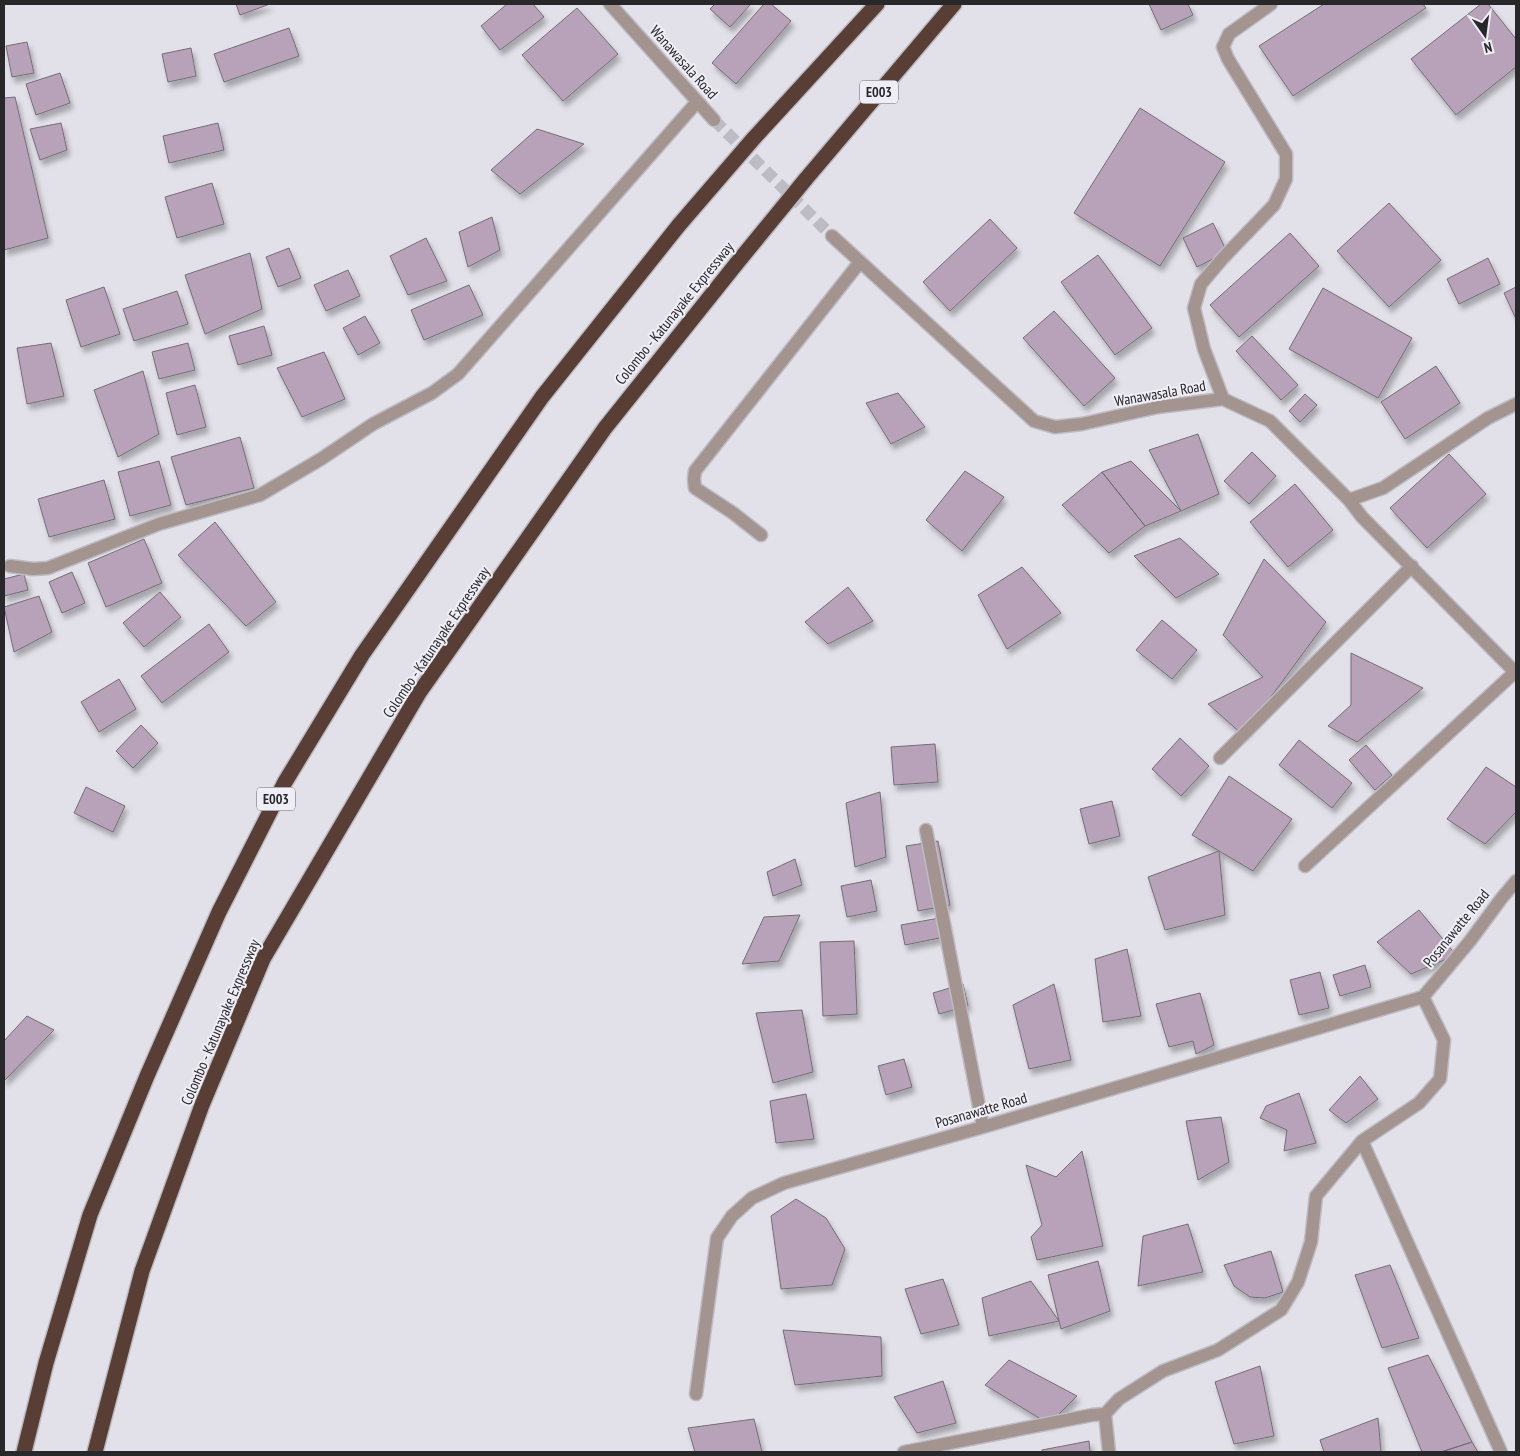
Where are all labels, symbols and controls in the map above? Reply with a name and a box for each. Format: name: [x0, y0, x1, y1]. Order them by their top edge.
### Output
north arrow: [1460, 10, 1510, 60]
street label: Wanawasala Road: [646, 21, 722, 103]
text: N: [1482, 38, 1494, 57]
road number: E003: [860, 80, 898, 104]
street label: Colombo - Katunayake Expressway: [611, 237, 738, 388]
street label: Wanawasala Road: [1113, 376, 1207, 410]
street label: Colombo - Katunayake Expressway: [378, 562, 494, 721]
road number: E003: [257, 788, 295, 811]
street label: Posanawatte Road: [1419, 885, 1493, 971]
street label: Colombo - Katunayake Expressway: [176, 936, 264, 1108]
street label: Posanawatte Road: [933, 1088, 1029, 1132]

